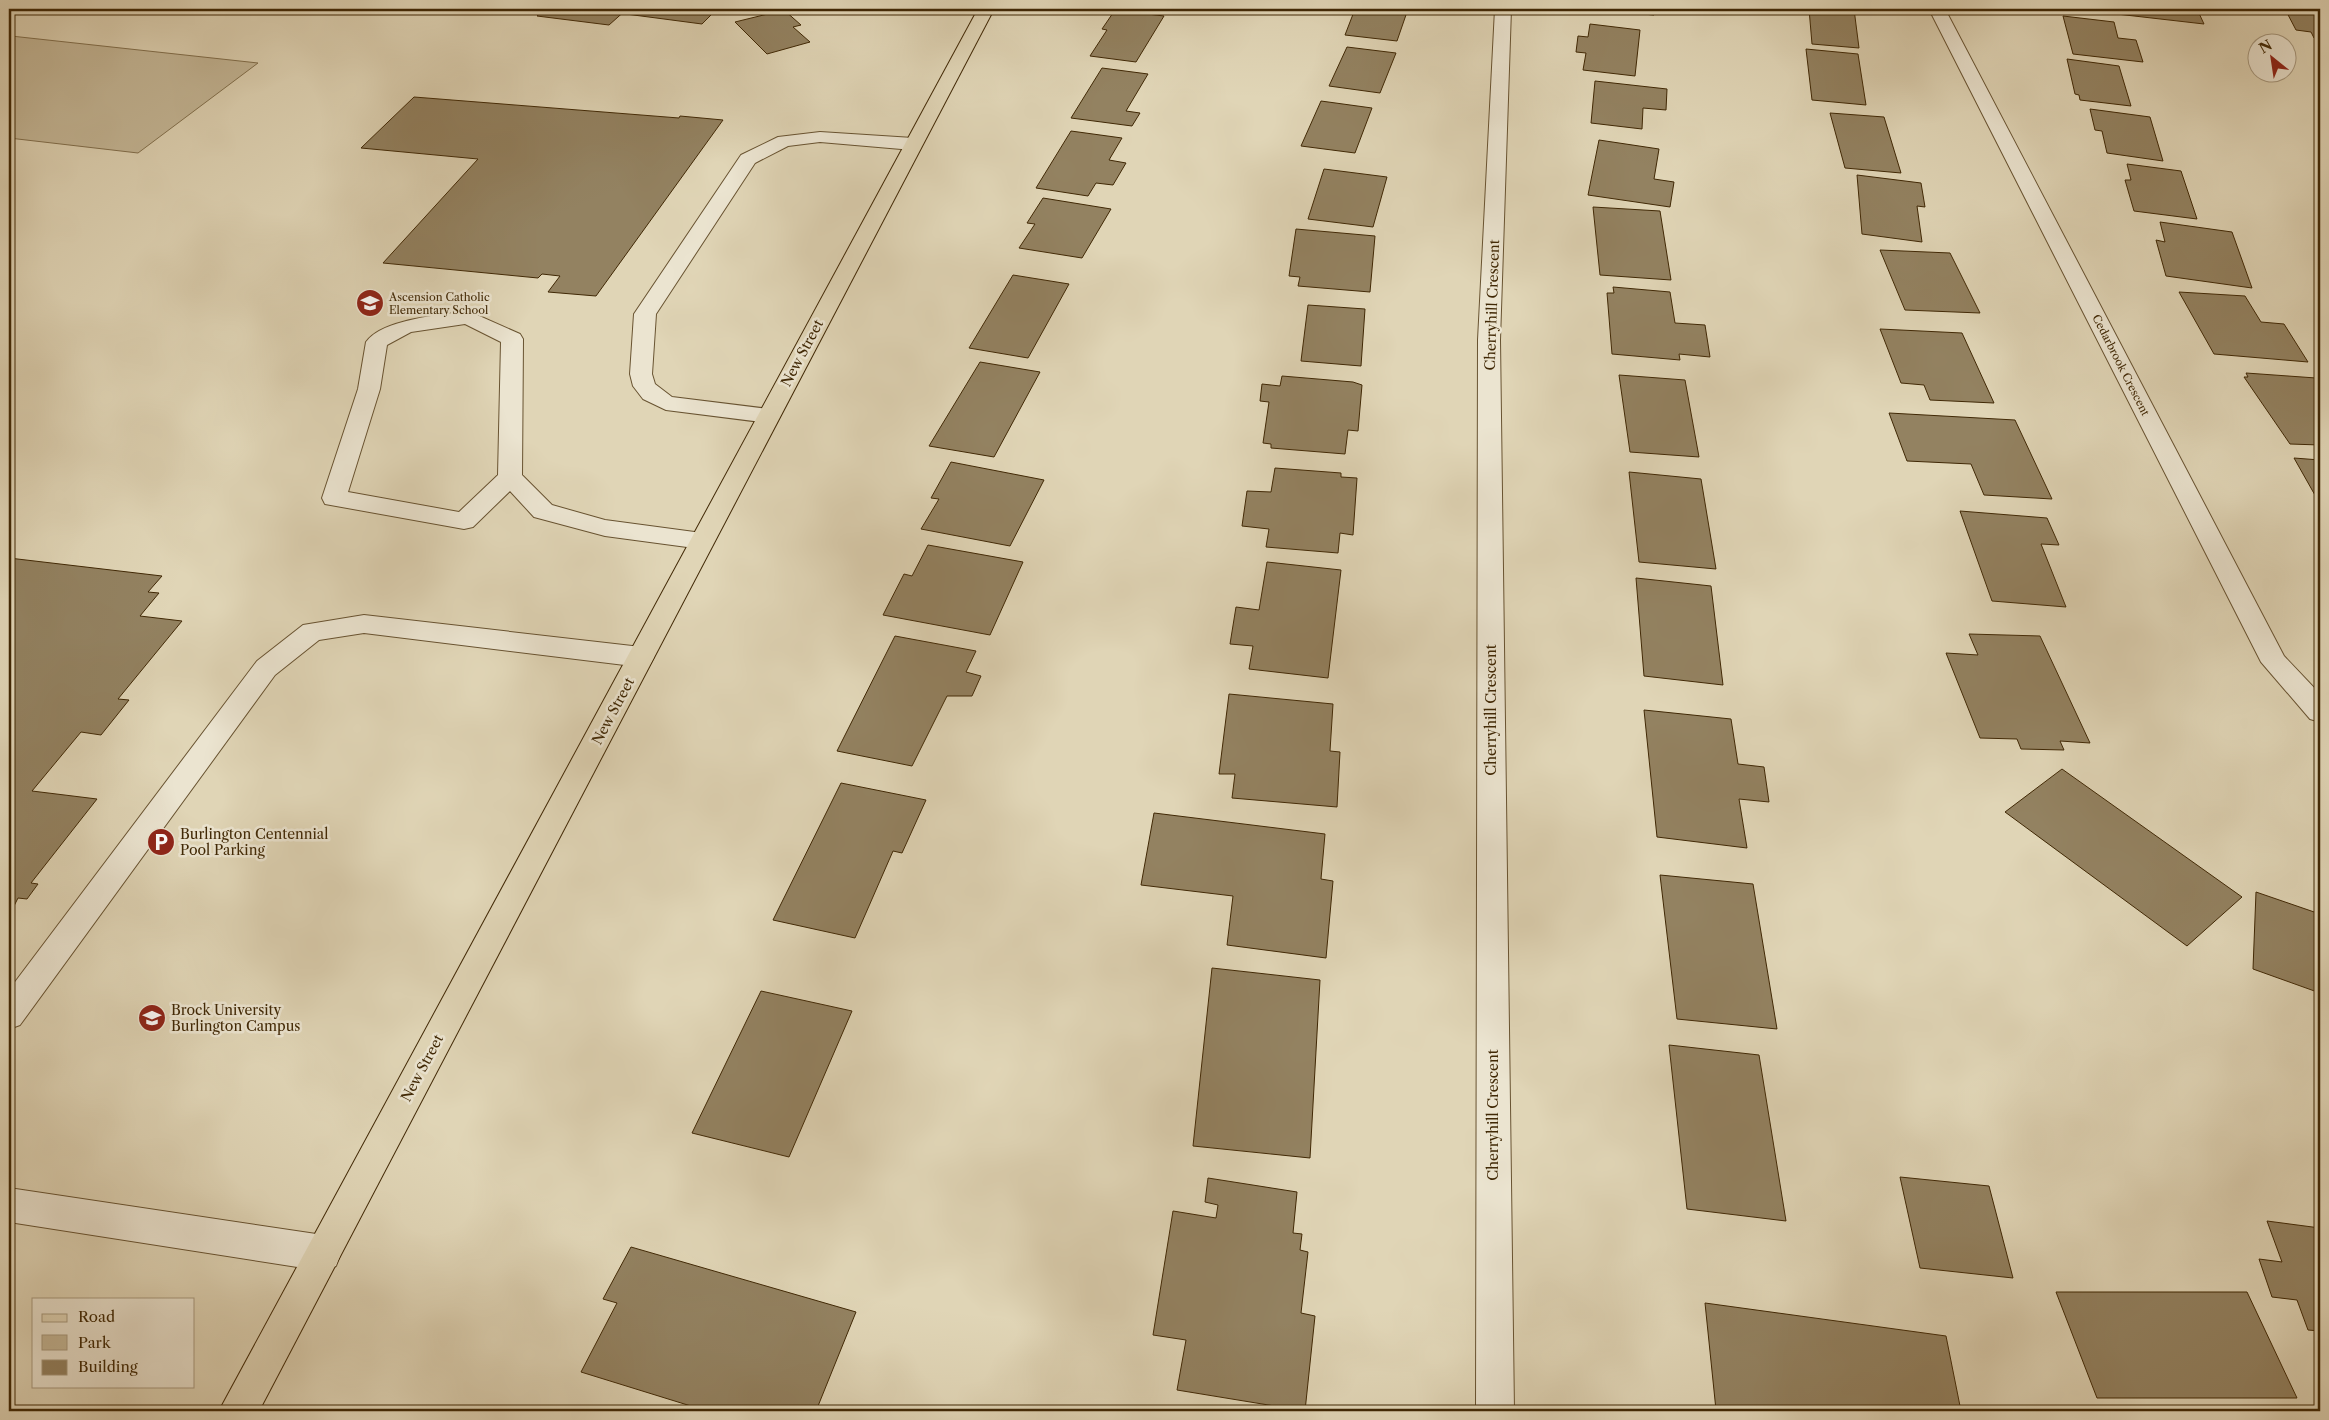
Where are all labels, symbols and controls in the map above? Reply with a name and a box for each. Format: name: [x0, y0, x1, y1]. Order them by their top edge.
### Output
north arrow: [2246, 32, 2296, 82]
text: N: [2256, 36, 2275, 58]
street label: Cherryhill Crescent: [1481, 239, 1503, 371]
school or university icon: Ascension Catholic Elementary School: [355, 288, 385, 318]
place label: Ascension Catholic Elementary School: [388, 290, 490, 317]
street label: Cedarbrook Crescent: [2089, 312, 2153, 418]
street label: New Street: [777, 316, 827, 390]
street label: Cherryhill Crescent: [1482, 644, 1500, 776]
street label: New Street: [588, 674, 638, 748]
place label: Burlington Centennial Pool Parking: [180, 825, 328, 859]
parking icon: Burlington Centennial Pool Parking: [146, 827, 176, 857]
place label: Brock University Burlington Campus: [171, 1001, 300, 1035]
school or university icon: Brock University Burlington Campus: [137, 1003, 167, 1033]
street label: New Street: [397, 1031, 447, 1105]
street label: Cherryhill Crescent: [1484, 1049, 1502, 1181]
legend: [32, 1298, 195, 1388]
text: Road: [78, 1307, 115, 1326]
text: Park: [78, 1333, 112, 1352]
text: Building: [78, 1357, 138, 1376]

